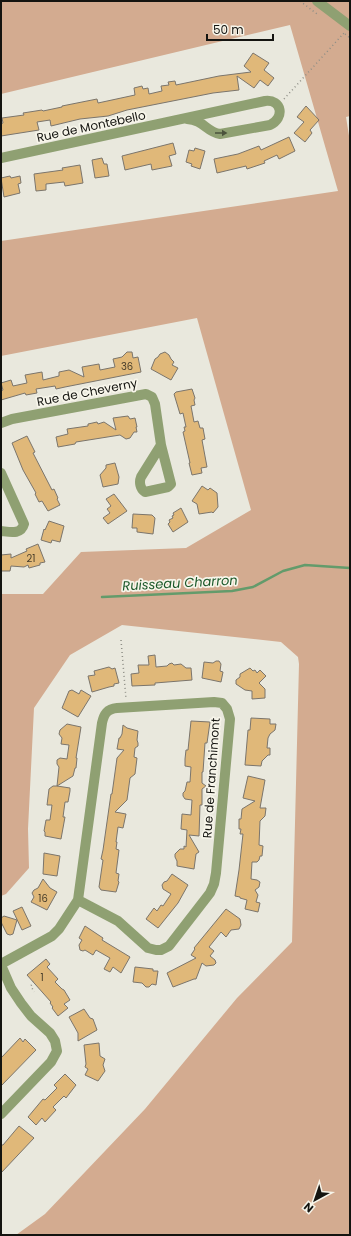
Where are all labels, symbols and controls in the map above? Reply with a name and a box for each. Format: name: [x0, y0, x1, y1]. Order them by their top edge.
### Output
scale bar: [207, 16, 273, 42]
text: 50 m: [213, 21, 244, 38]
street label: Rue de Montebello: [35, 106, 147, 146]
one-way arrow: [215, 130, 228, 136]
house number: 36: [121, 359, 133, 374]
street label: Rue de Cheverny: [35, 374, 139, 410]
house number: 21: [27, 551, 35, 566]
water label: Ruisseau Charron: [122, 570, 238, 596]
street label: Rue de Franchimont: [198, 717, 224, 839]
house number: 16: [38, 891, 48, 906]
house number: 1: [40, 970, 44, 985]
north arrow: [295, 1180, 335, 1220]
text: N: [300, 1199, 317, 1216]

